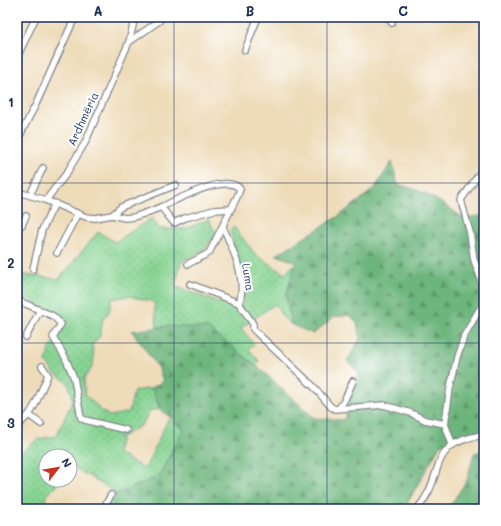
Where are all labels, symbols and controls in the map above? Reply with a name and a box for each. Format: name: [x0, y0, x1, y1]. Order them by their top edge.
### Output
text: A: [93, 2, 103, 19]
text: B: [246, 2, 255, 19]
text: C: [398, 2, 408, 19]
street label: Ardhmëria: [64, 89, 102, 148]
text: 1: [8, 93, 14, 110]
text: 2: [7, 254, 15, 271]
street label: Luma: [239, 262, 258, 292]
text: 3: [7, 414, 15, 431]
north arrow: [38, 448, 78, 488]
text: N: [58, 455, 76, 470]

